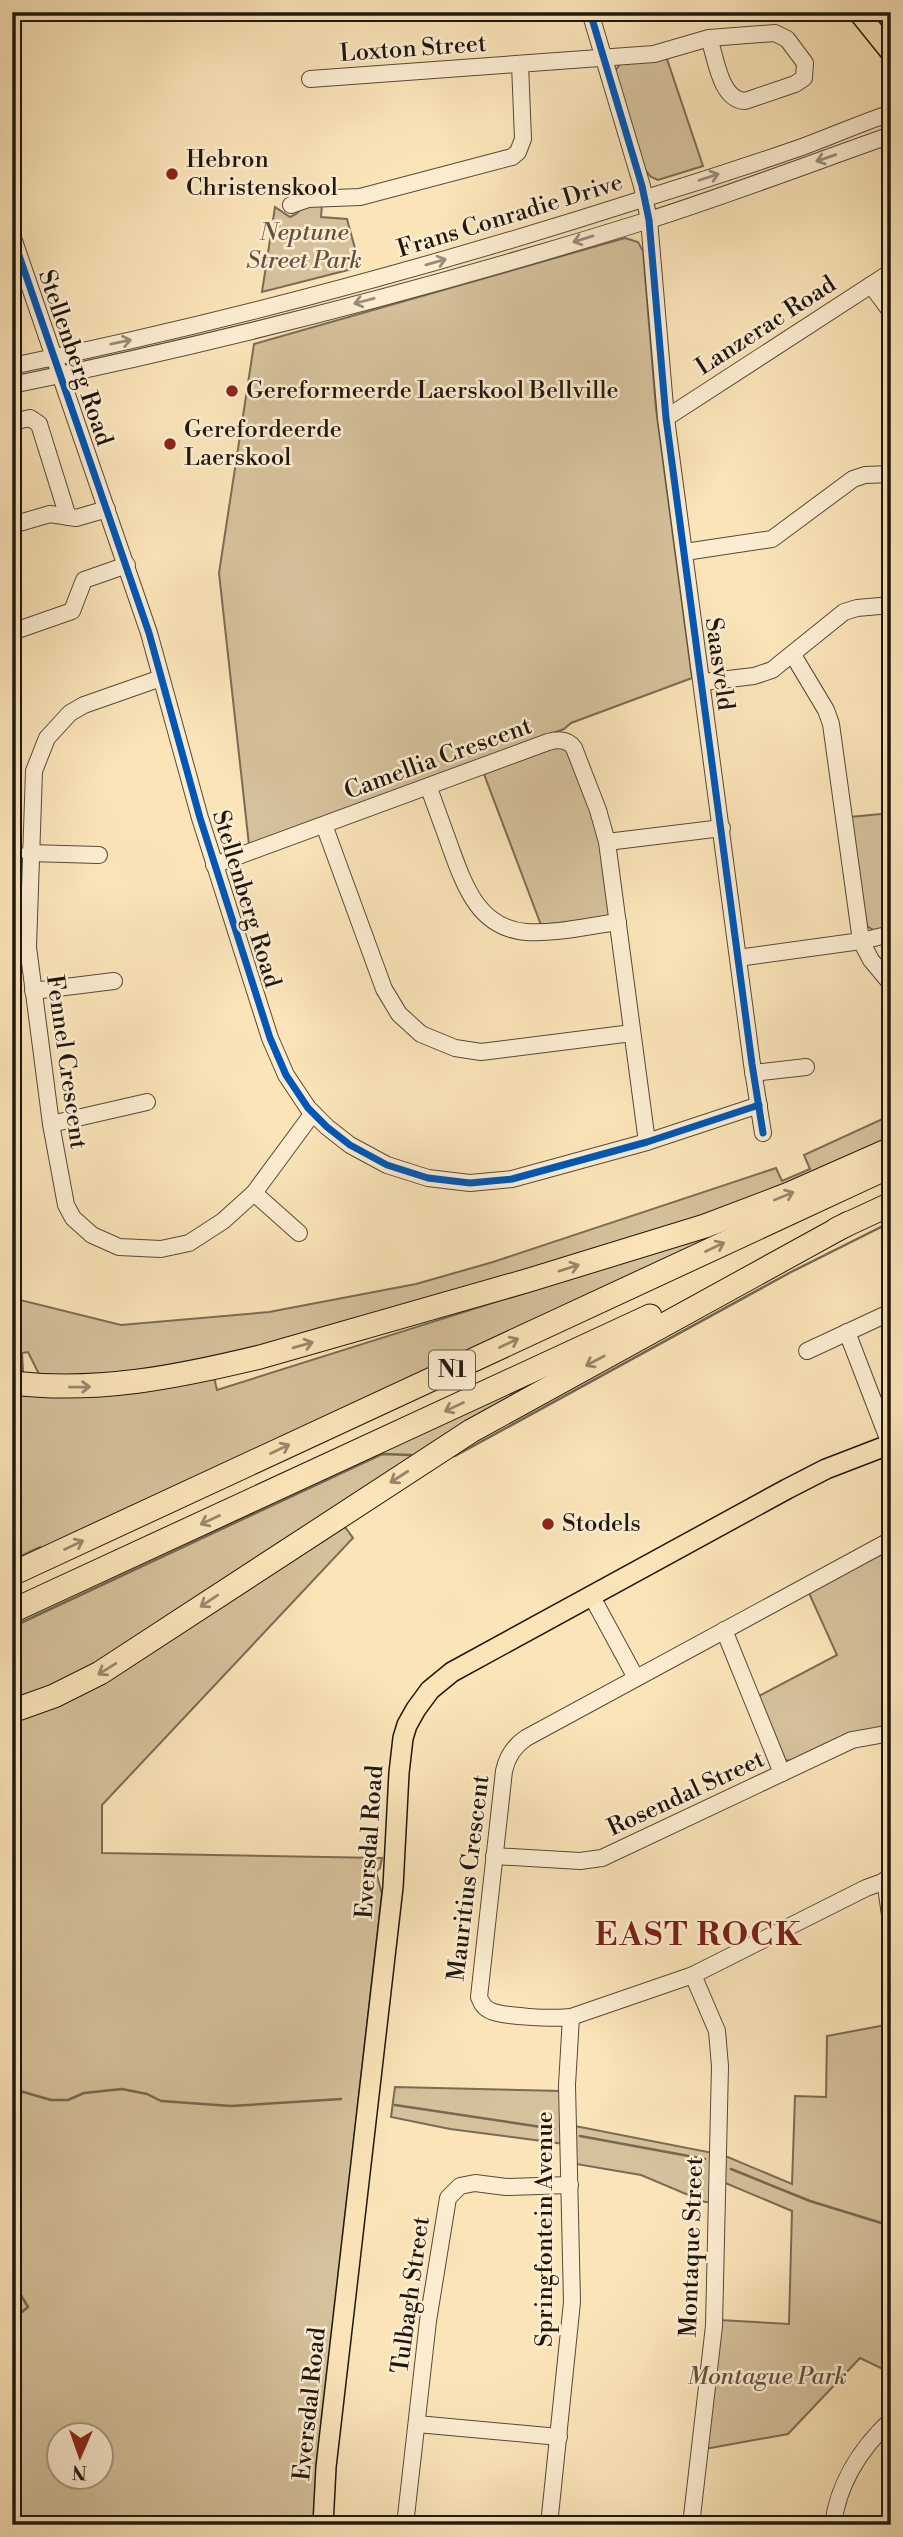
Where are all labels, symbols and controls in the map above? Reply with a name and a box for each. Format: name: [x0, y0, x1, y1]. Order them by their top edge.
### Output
street label: Loxton Street: [339, 29, 488, 69]
place label: Hebron Christenskool: [186, 145, 338, 203]
one-way arrow: [816, 153, 838, 165]
marker: Hebron Christenskool: [164, 166, 180, 182]
street label: Frans Conradie Drive: [394, 167, 626, 265]
one-way arrow: [698, 170, 720, 183]
park label: Neptune Street Park: [246, 218, 362, 276]
one-way arrow: [573, 234, 595, 247]
one-way arrow: [425, 255, 447, 268]
street label: Stellenberg Road: [31, 266, 119, 450]
street label: Lanzerac Road: [690, 269, 842, 382]
one-way arrow: [353, 295, 376, 308]
one-way arrow: [109, 335, 132, 348]
place label: Gereformeerde Laerskool Bellville: [246, 376, 619, 406]
marker: Gereformeerde Laerskool Bellville: [224, 383, 240, 399]
place label: Gerefordeerde Laerskool: [184, 415, 342, 473]
marker: Gerefordeerde Laerskool: [162, 436, 178, 452]
street label: Saasveld: [698, 616, 740, 713]
street label: Camellia Crescent: [340, 711, 536, 807]
street label: Stellenberg Road: [205, 807, 287, 992]
street label: Fennel Crescent: [39, 973, 93, 1151]
one-way arrow: [773, 1189, 795, 1202]
one-way arrow: [705, 1240, 726, 1253]
one-way arrow: [557, 1260, 579, 1273]
one-way arrow: [498, 1336, 519, 1349]
one-way arrow: [292, 1338, 314, 1351]
road number: N1: [429, 1350, 475, 1390]
one-way arrow: [586, 1355, 606, 1369]
one-way arrow: [68, 1380, 91, 1394]
one-way arrow: [444, 1401, 465, 1414]
one-way arrow: [270, 1442, 291, 1455]
one-way arrow: [390, 1470, 410, 1484]
place label: Stodels: [562, 1509, 641, 1539]
one-way arrow: [200, 1514, 221, 1527]
marker: Stodels: [540, 1516, 556, 1532]
one-way arrow: [63, 1538, 84, 1551]
one-way arrow: [200, 1594, 219, 1608]
one-way arrow: [97, 1662, 117, 1676]
street label: Rosendal Street: [603, 1744, 770, 1843]
street label: Eversdal Road: [350, 1764, 390, 1920]
street label: Mauritius Crescent: [441, 1773, 497, 1983]
district label: EAST ROCK: [595, 1915, 803, 1955]
street label: Springfontein Avenue: [530, 2111, 560, 2347]
street label: Montaque Street: [674, 2156, 710, 2338]
street label: Tulbagh Street: [385, 2214, 437, 2376]
street label: Eversdal Road: [287, 2326, 333, 2482]
park label: Montague Park: [687, 2362, 847, 2392]
north arrow: [46, 2422, 116, 2492]
text: N: [72, 2460, 87, 2484]

